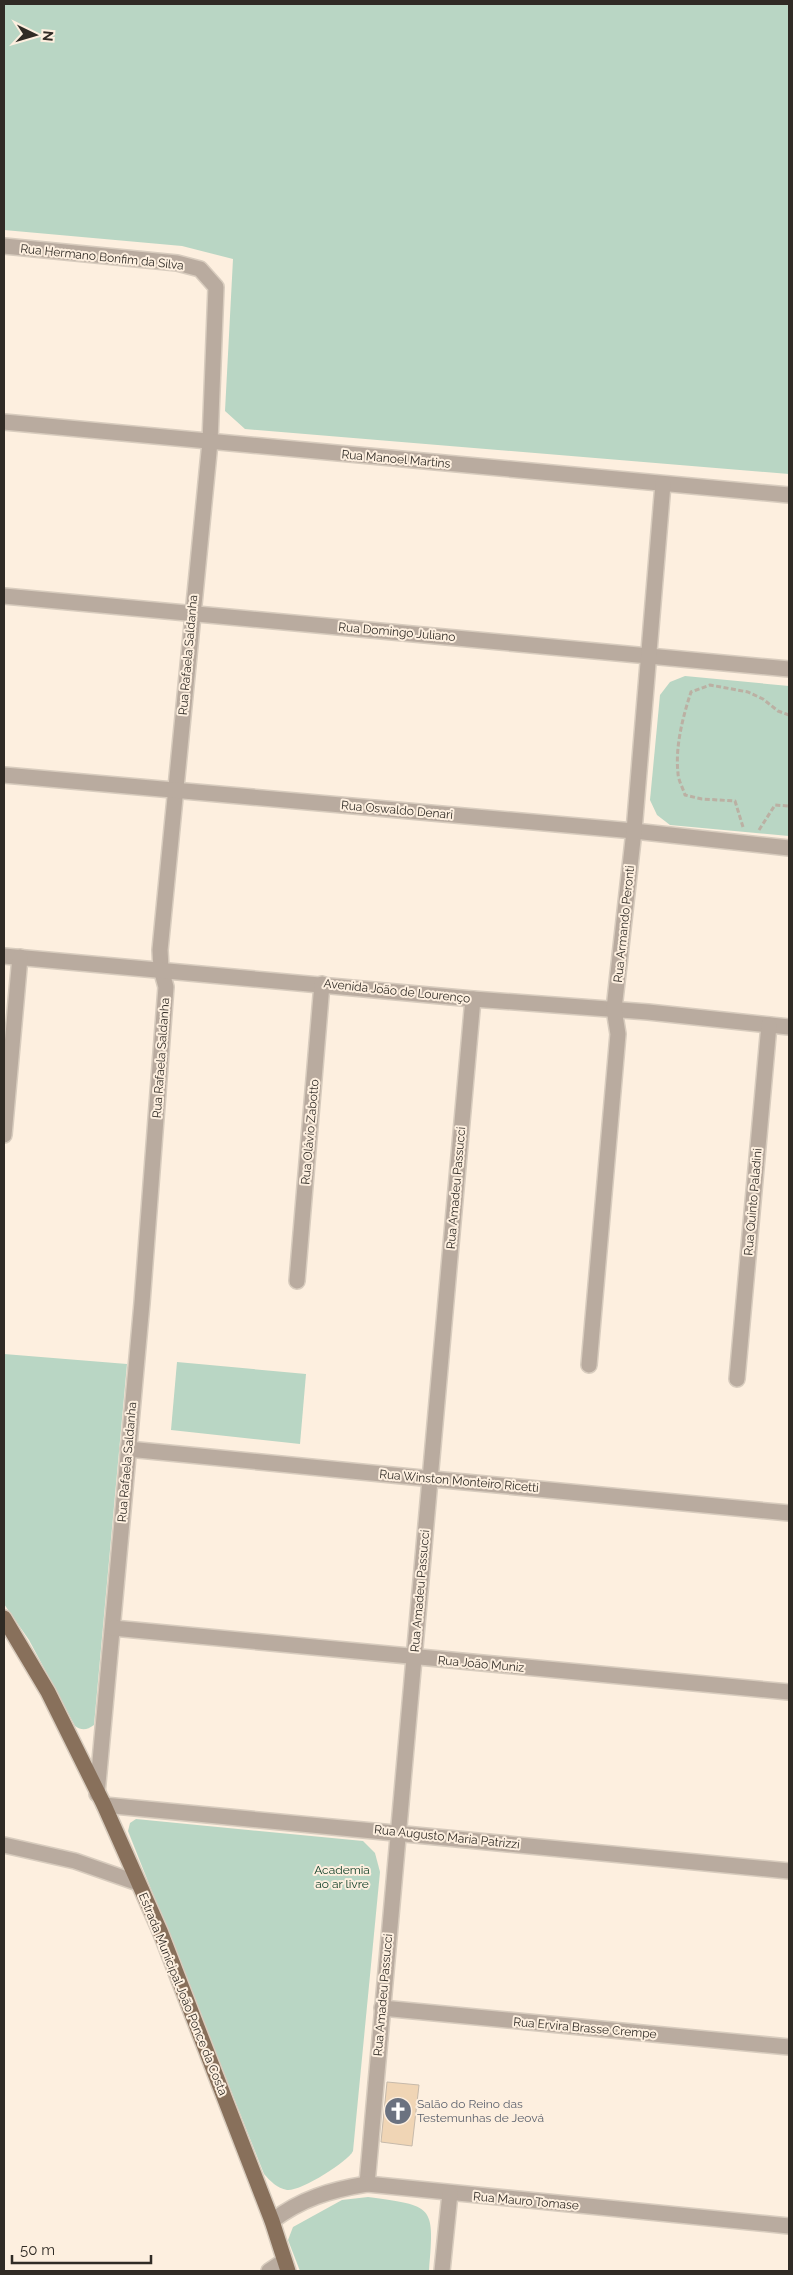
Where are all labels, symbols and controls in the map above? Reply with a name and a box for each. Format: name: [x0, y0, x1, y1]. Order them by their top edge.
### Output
north arrow: [10, 10, 60, 60]
text: N: [40, 30, 56, 42]
street label: Rua Hermano Bonfim da Silva: [20, 241, 184, 273]
street label: Rua Manoel Martins: [341, 447, 451, 471]
street label: Rua Rafaela Saldanha: [176, 594, 200, 716]
street label: Rua Domingo Juliano: [338, 620, 456, 644]
street label: Rua Oswaldo Denari: [340, 798, 454, 822]
street label: Rua Armando Peronti: [611, 865, 637, 983]
street label: Avenida João de Lourenço: [323, 976, 471, 1006]
street label: Rua Rafaela Saldanha: [150, 997, 172, 1119]
street label: Rua Olávio Zabotto: [298, 1079, 322, 1185]
street label: Rua Amadeu Passucci: [444, 1126, 468, 1250]
street label: Rua Quinto Paladini: [741, 1148, 765, 1256]
street label: Rua Rafaela Saldanha: [115, 1401, 139, 1523]
street label: Rua Winston Monteiro Ricetti: [379, 1467, 539, 1495]
street label: Rua Amadeu Passucci: [408, 1529, 432, 1653]
street label: Rua João Muniz: [437, 1653, 525, 1675]
street label: Rua Augusto Maria Patrizzi: [374, 1822, 520, 1852]
park label: Academia ao ar livre: [314, 1863, 370, 1891]
street label: Estrada Municipal João Ponce da Costa: [136, 1891, 230, 2097]
street label: Rua Amadeu Passucci: [371, 1933, 395, 2057]
street label: Rua Ervira Brasse Crempe: [513, 2015, 657, 2041]
church icon: Salão do Reino das Testemunhas de Jeová: [383, 2096, 413, 2126]
place label: Salão do Reino das Testemunhas de Jeová: [417, 2097, 544, 2125]
street label: Rua Mauro Tomase: [473, 2189, 579, 2213]
scale bar: [12, 2232, 151, 2264]
text: 50 m: [20, 2241, 55, 2259]

